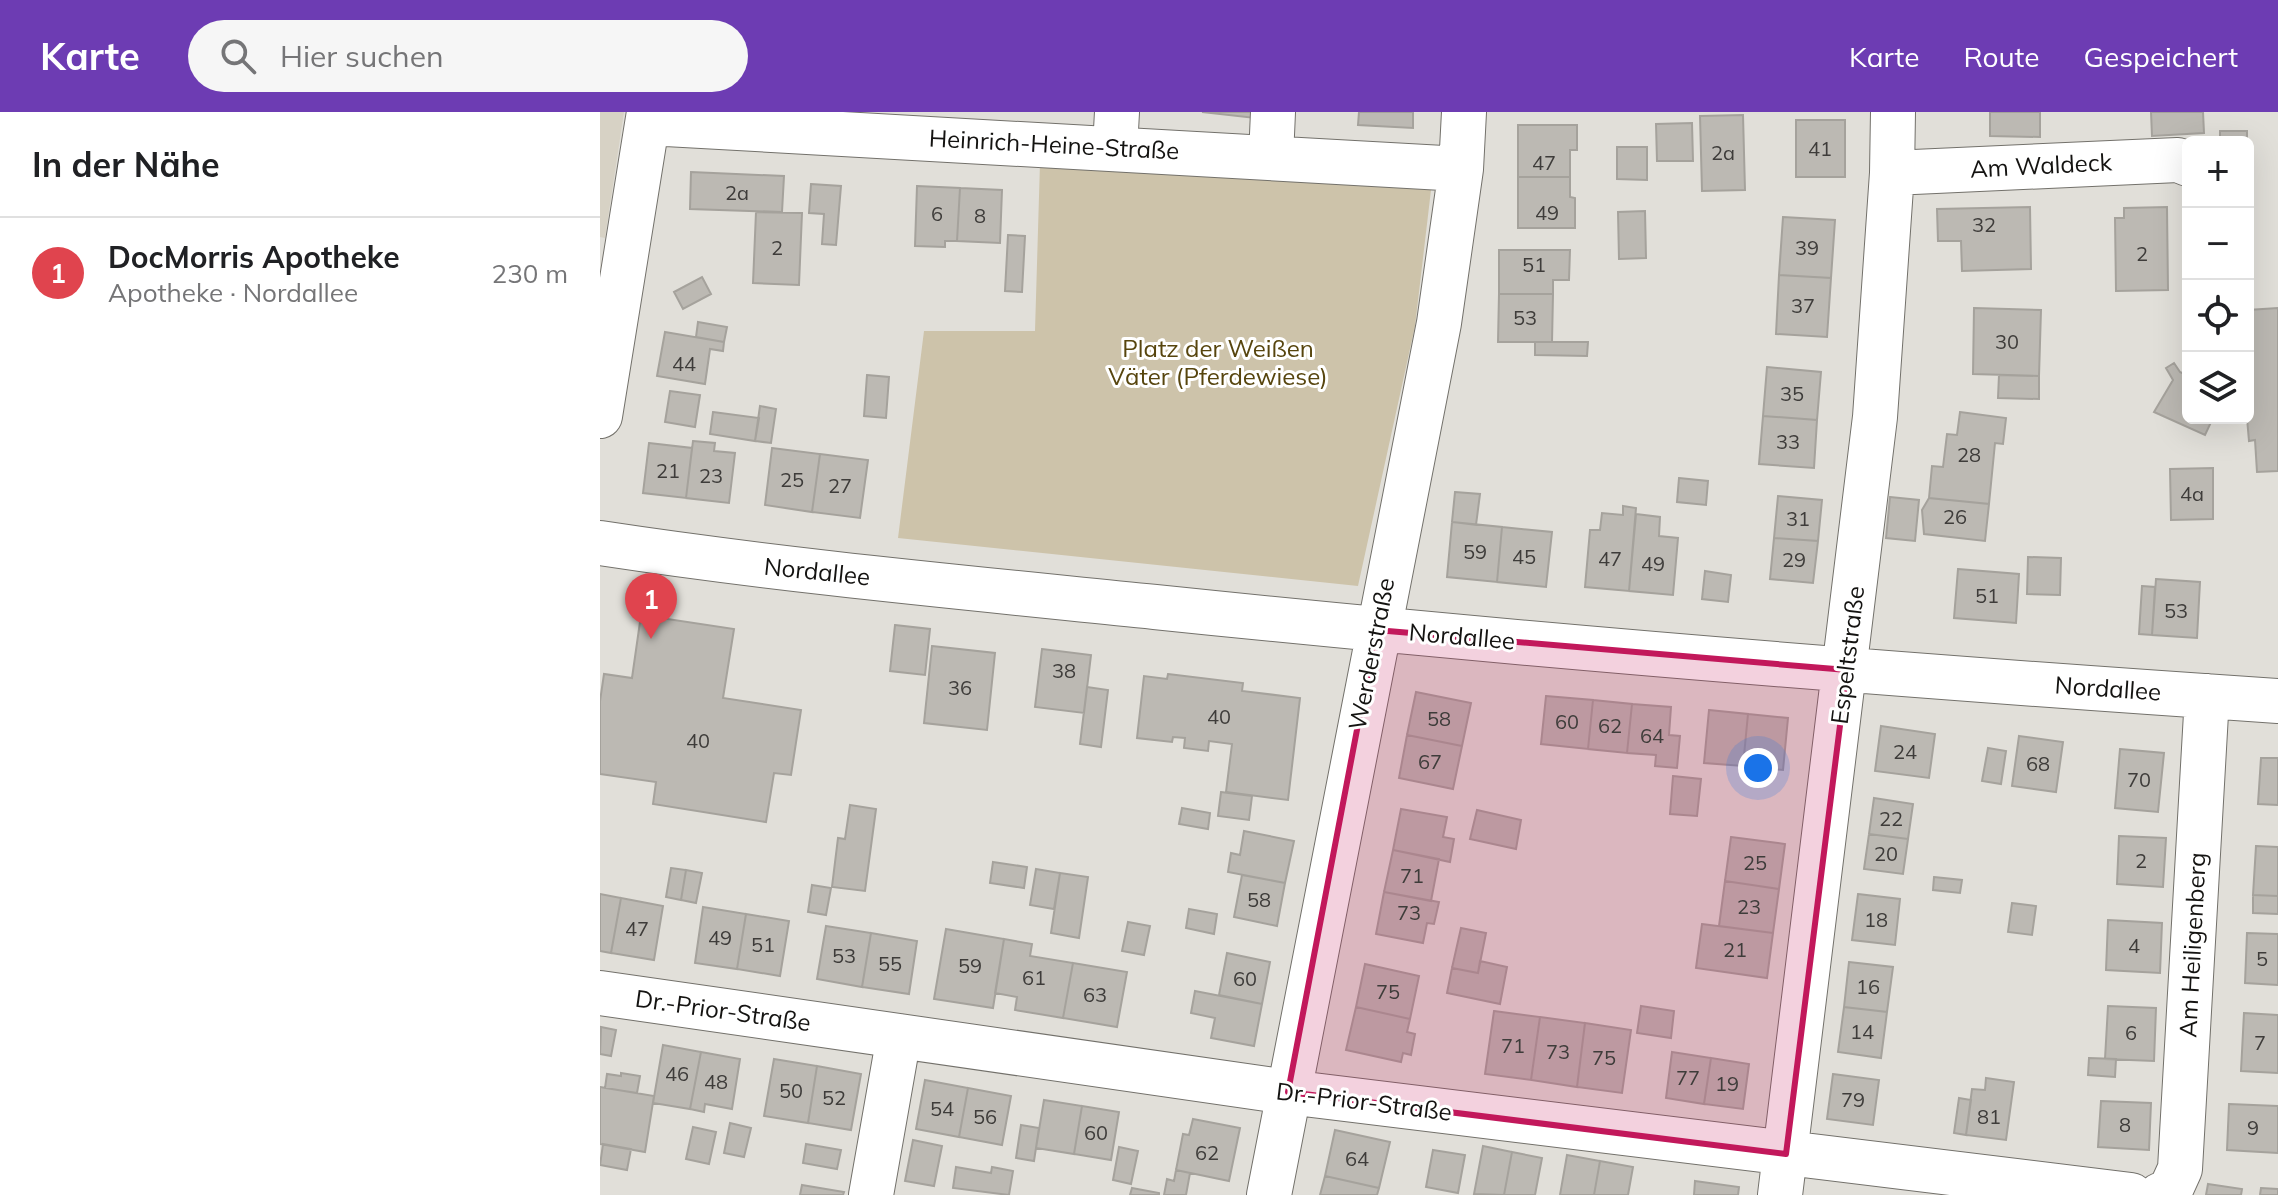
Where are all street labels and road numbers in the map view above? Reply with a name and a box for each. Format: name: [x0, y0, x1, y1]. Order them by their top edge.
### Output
street label: Heinrich-Heine-Straße: [928, 122, 1180, 166]
street label: Am Waldeck: [1969, 146, 2113, 184]
street label: Nordallee: [763, 551, 872, 591]
street label: Werderstraße: [1342, 575, 1400, 732]
street label: Espeltstraße: [1824, 584, 1870, 726]
street label: Nordallee: [1408, 616, 1516, 656]
street label: Nordallee: [2054, 669, 2162, 707]
street label: Am Heiligenberg: [2172, 851, 2212, 1038]
street label: Dr.-Prior-Straße: [633, 983, 813, 1037]
street label: Dr.-Prior-Straße: [1275, 1075, 1454, 1127]

